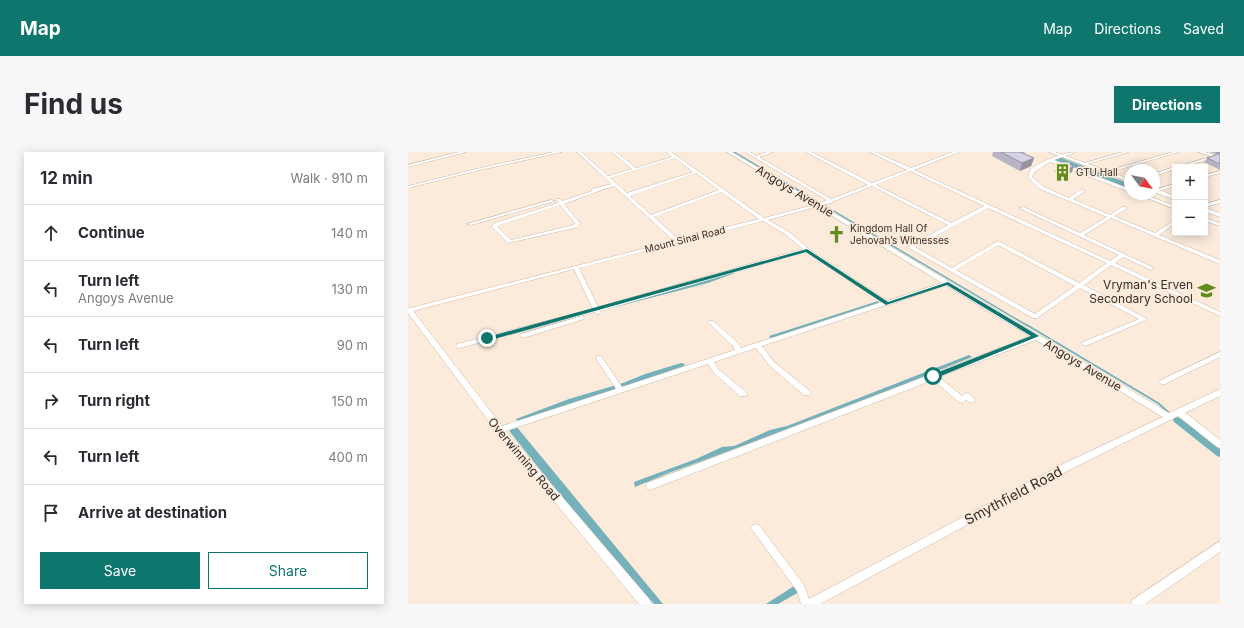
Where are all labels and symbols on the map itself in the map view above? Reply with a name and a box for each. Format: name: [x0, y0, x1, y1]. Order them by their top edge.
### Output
street label: Angoys Avenue: [753, 162, 837, 220]
building icon: GTU Hall: [1053, 162, 1073, 182]
north arrow: [1124, 164, 1160, 200]
place label: GTU Hall: [1076, 166, 1118, 178]
place label: Kingdom Hall Of Jehovah’s Witnesses: [850, 222, 949, 246]
street label: Mount Sinai Road: [643, 223, 727, 255]
church icon: Kingdom Hall Of Jehovah’s Witnesses: [827, 224, 847, 244]
place label: Vryman's Erven Secondary School: [1089, 277, 1193, 306]
school or university icon: Vryman's Erven Secondary School: [1196, 281, 1216, 301]
route end: [478, 329, 496, 347]
street label: Angoys Avenue: [1041, 336, 1125, 394]
route start: [924, 367, 942, 385]
street label: Overwinning Road: [485, 414, 563, 504]
street label: Smythfield Road: [961, 462, 1065, 528]

